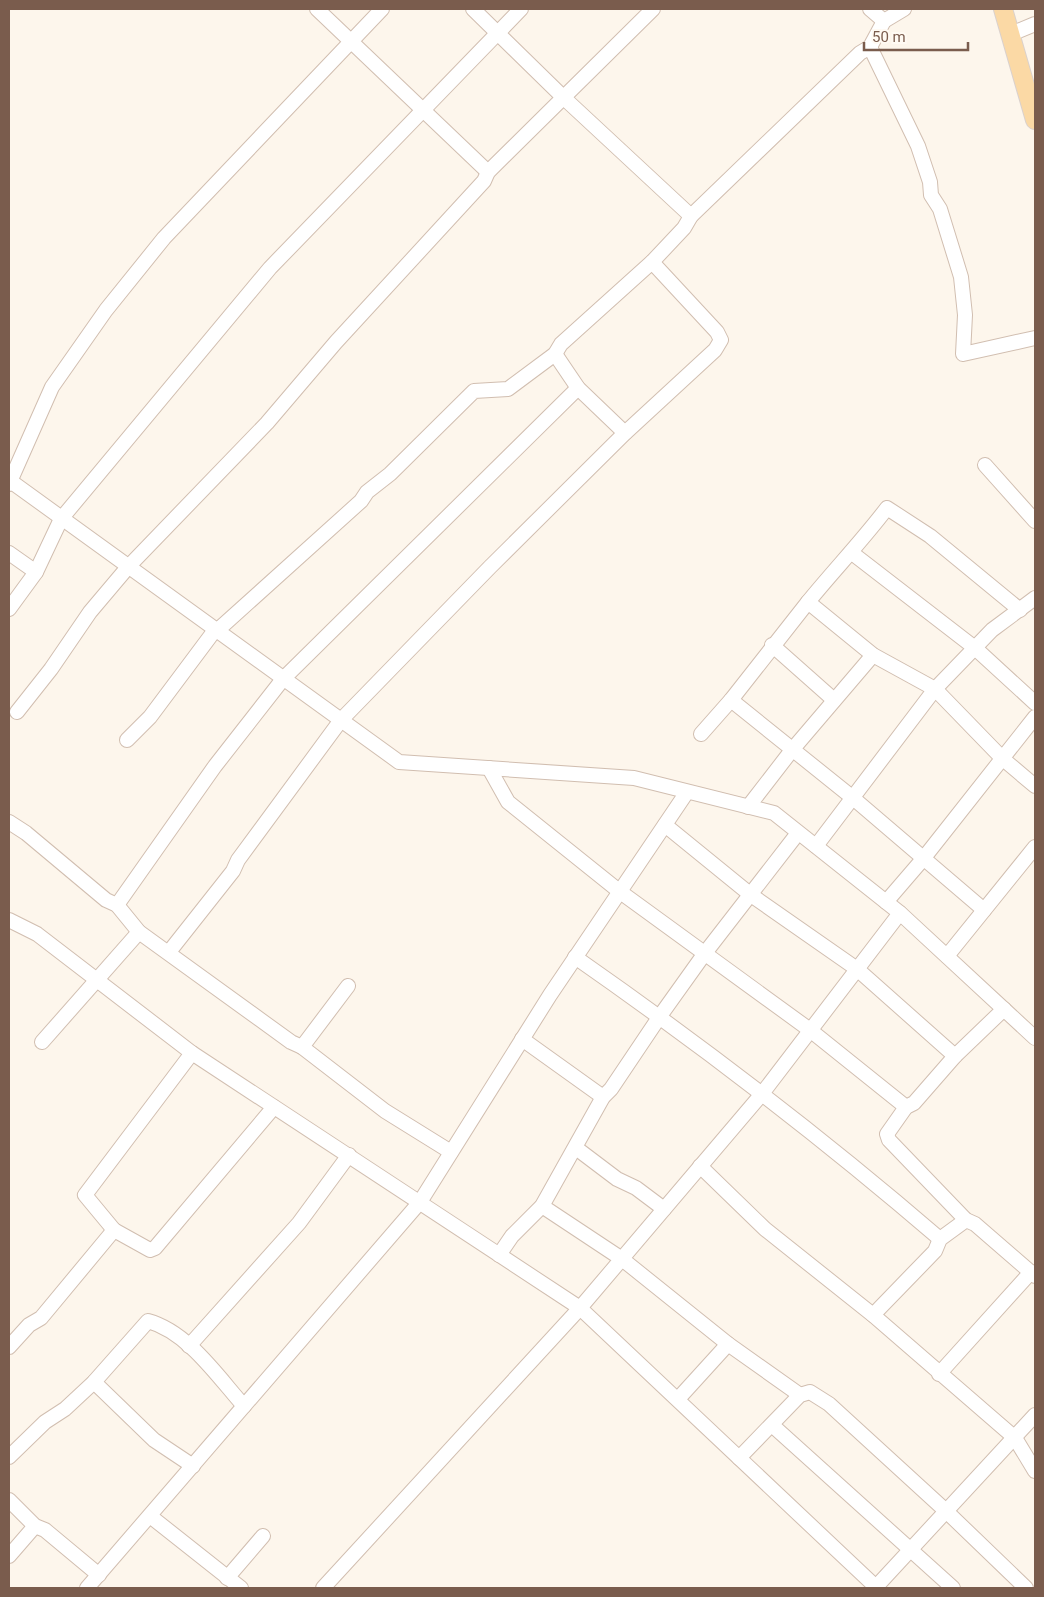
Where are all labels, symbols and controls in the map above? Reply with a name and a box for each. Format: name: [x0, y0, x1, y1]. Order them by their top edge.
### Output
scale bar: [864, 20, 968, 52]
text: 50 m: [872, 28, 906, 46]

